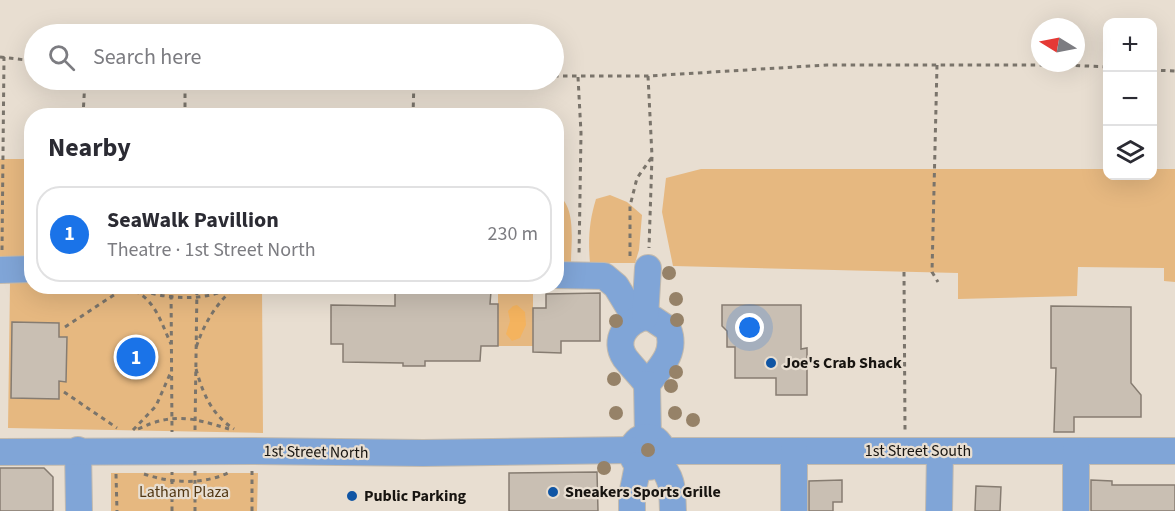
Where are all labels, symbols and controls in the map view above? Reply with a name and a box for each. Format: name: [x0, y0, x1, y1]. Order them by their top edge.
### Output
north arrow: [1031, 18, 1085, 72]
map controls: [1103, 18, 1157, 180]
button: +: [1103, 18, 1157, 72]
search box: [24, 24, 564, 90]
icon: search: [45, 41, 78, 74]
text: Search here: [93, 41, 201, 73]
button: −: [1103, 72, 1157, 126]
button: layers: [1103, 126, 1157, 180]
text: Nearby: [48, 129, 131, 166]
text: SeaWalk Pavillion: [107, 204, 279, 236]
text: 1: [64, 220, 75, 248]
text: 230 m: [488, 220, 538, 248]
text: Theatre · 1st Street North: [107, 236, 316, 264]
your location: [735, 313, 764, 342]
pin: 1: [116, 334, 156, 380]
place label: Joe's Crab Shack: [783, 352, 902, 374]
marker: Joe's Crab Shack: [764, 356, 778, 370]
street label: 1st Street North: [263, 440, 369, 464]
street label: 1st Street South: [865, 440, 971, 462]
park label: Latham Plaza: [139, 481, 229, 503]
place label: Sneakers Sports Grille: [565, 481, 721, 503]
place label: Public Parking: [364, 485, 467, 507]
marker: Sneakers Sports Grille: [546, 485, 560, 499]
marker: Public Parking: [345, 489, 359, 503]

